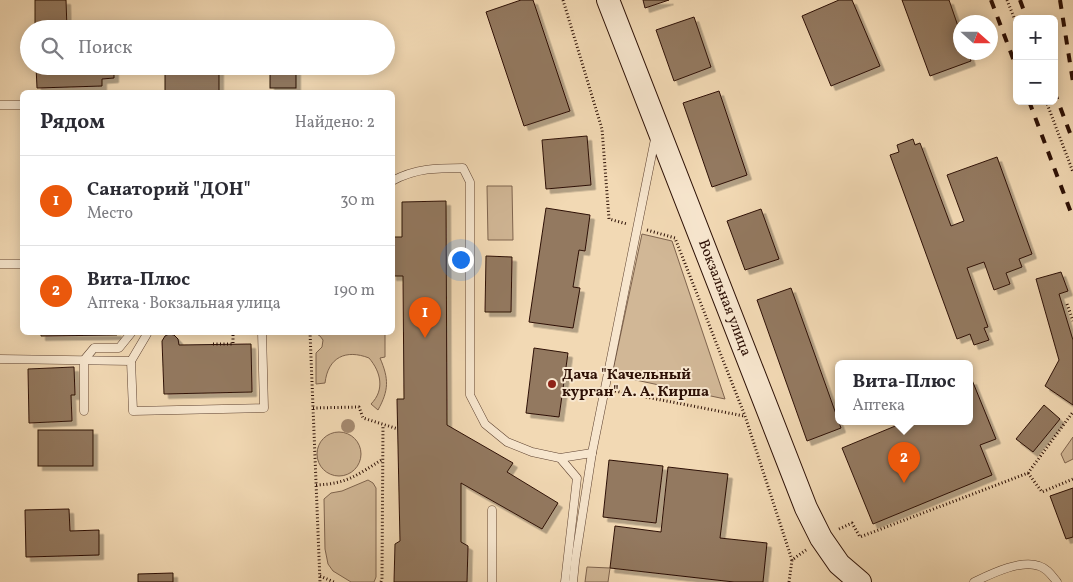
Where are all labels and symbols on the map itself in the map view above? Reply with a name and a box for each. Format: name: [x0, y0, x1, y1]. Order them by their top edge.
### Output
north arrow: [953, 15, 998, 60]
street label: Вокзальная улица: [692, 237, 756, 359]
your location: [448, 247, 474, 273]
pin: 1: [409, 297, 441, 338]
place label: Дача "Качельный курган" А. А. Кирша: [562, 365, 709, 403]
marker: Дача "Качельный курган" А. А. Кирша: [546, 378, 558, 390]
pin: 2: [888, 442, 920, 483]

